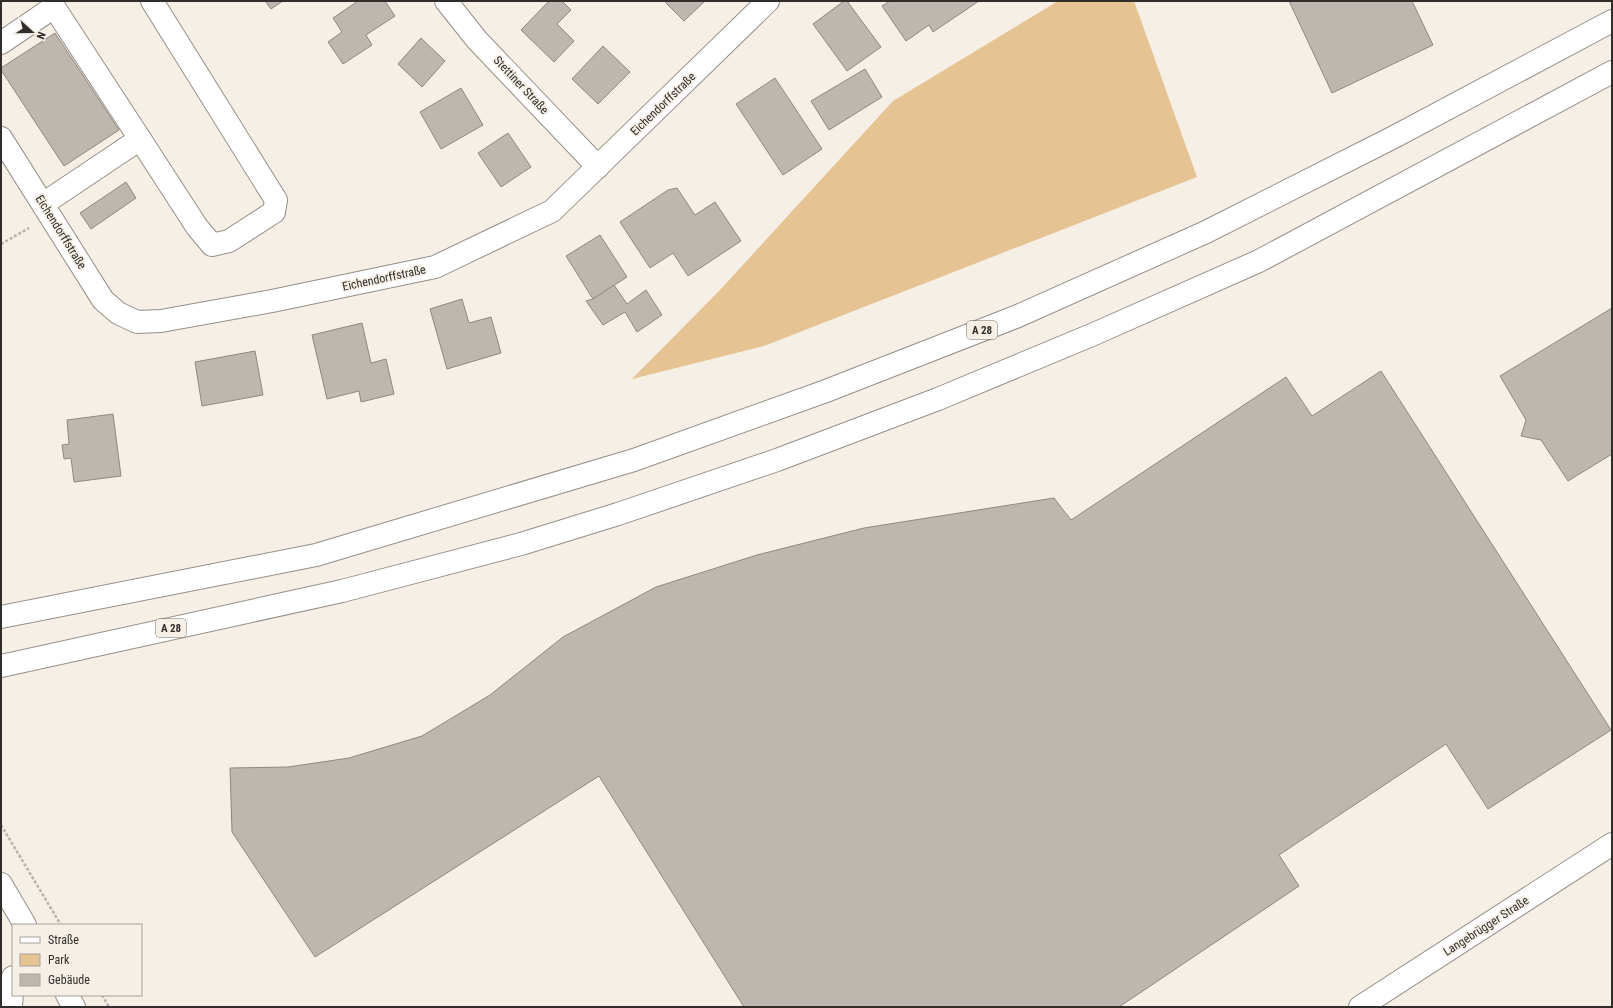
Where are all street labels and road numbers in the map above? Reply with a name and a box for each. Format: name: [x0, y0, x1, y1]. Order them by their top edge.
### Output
street label: Stettiner Straße: [491, 53, 552, 117]
street label: Eichendorffstraße: [628, 69, 699, 139]
street label: Eichendorffstraße: [33, 192, 90, 272]
street label: Eichendorffstraße: [341, 262, 427, 294]
road number: A 28: [967, 321, 997, 339]
road number: A 28: [156, 619, 186, 637]
street label: Langebrügger Straße: [1441, 893, 1532, 959]

